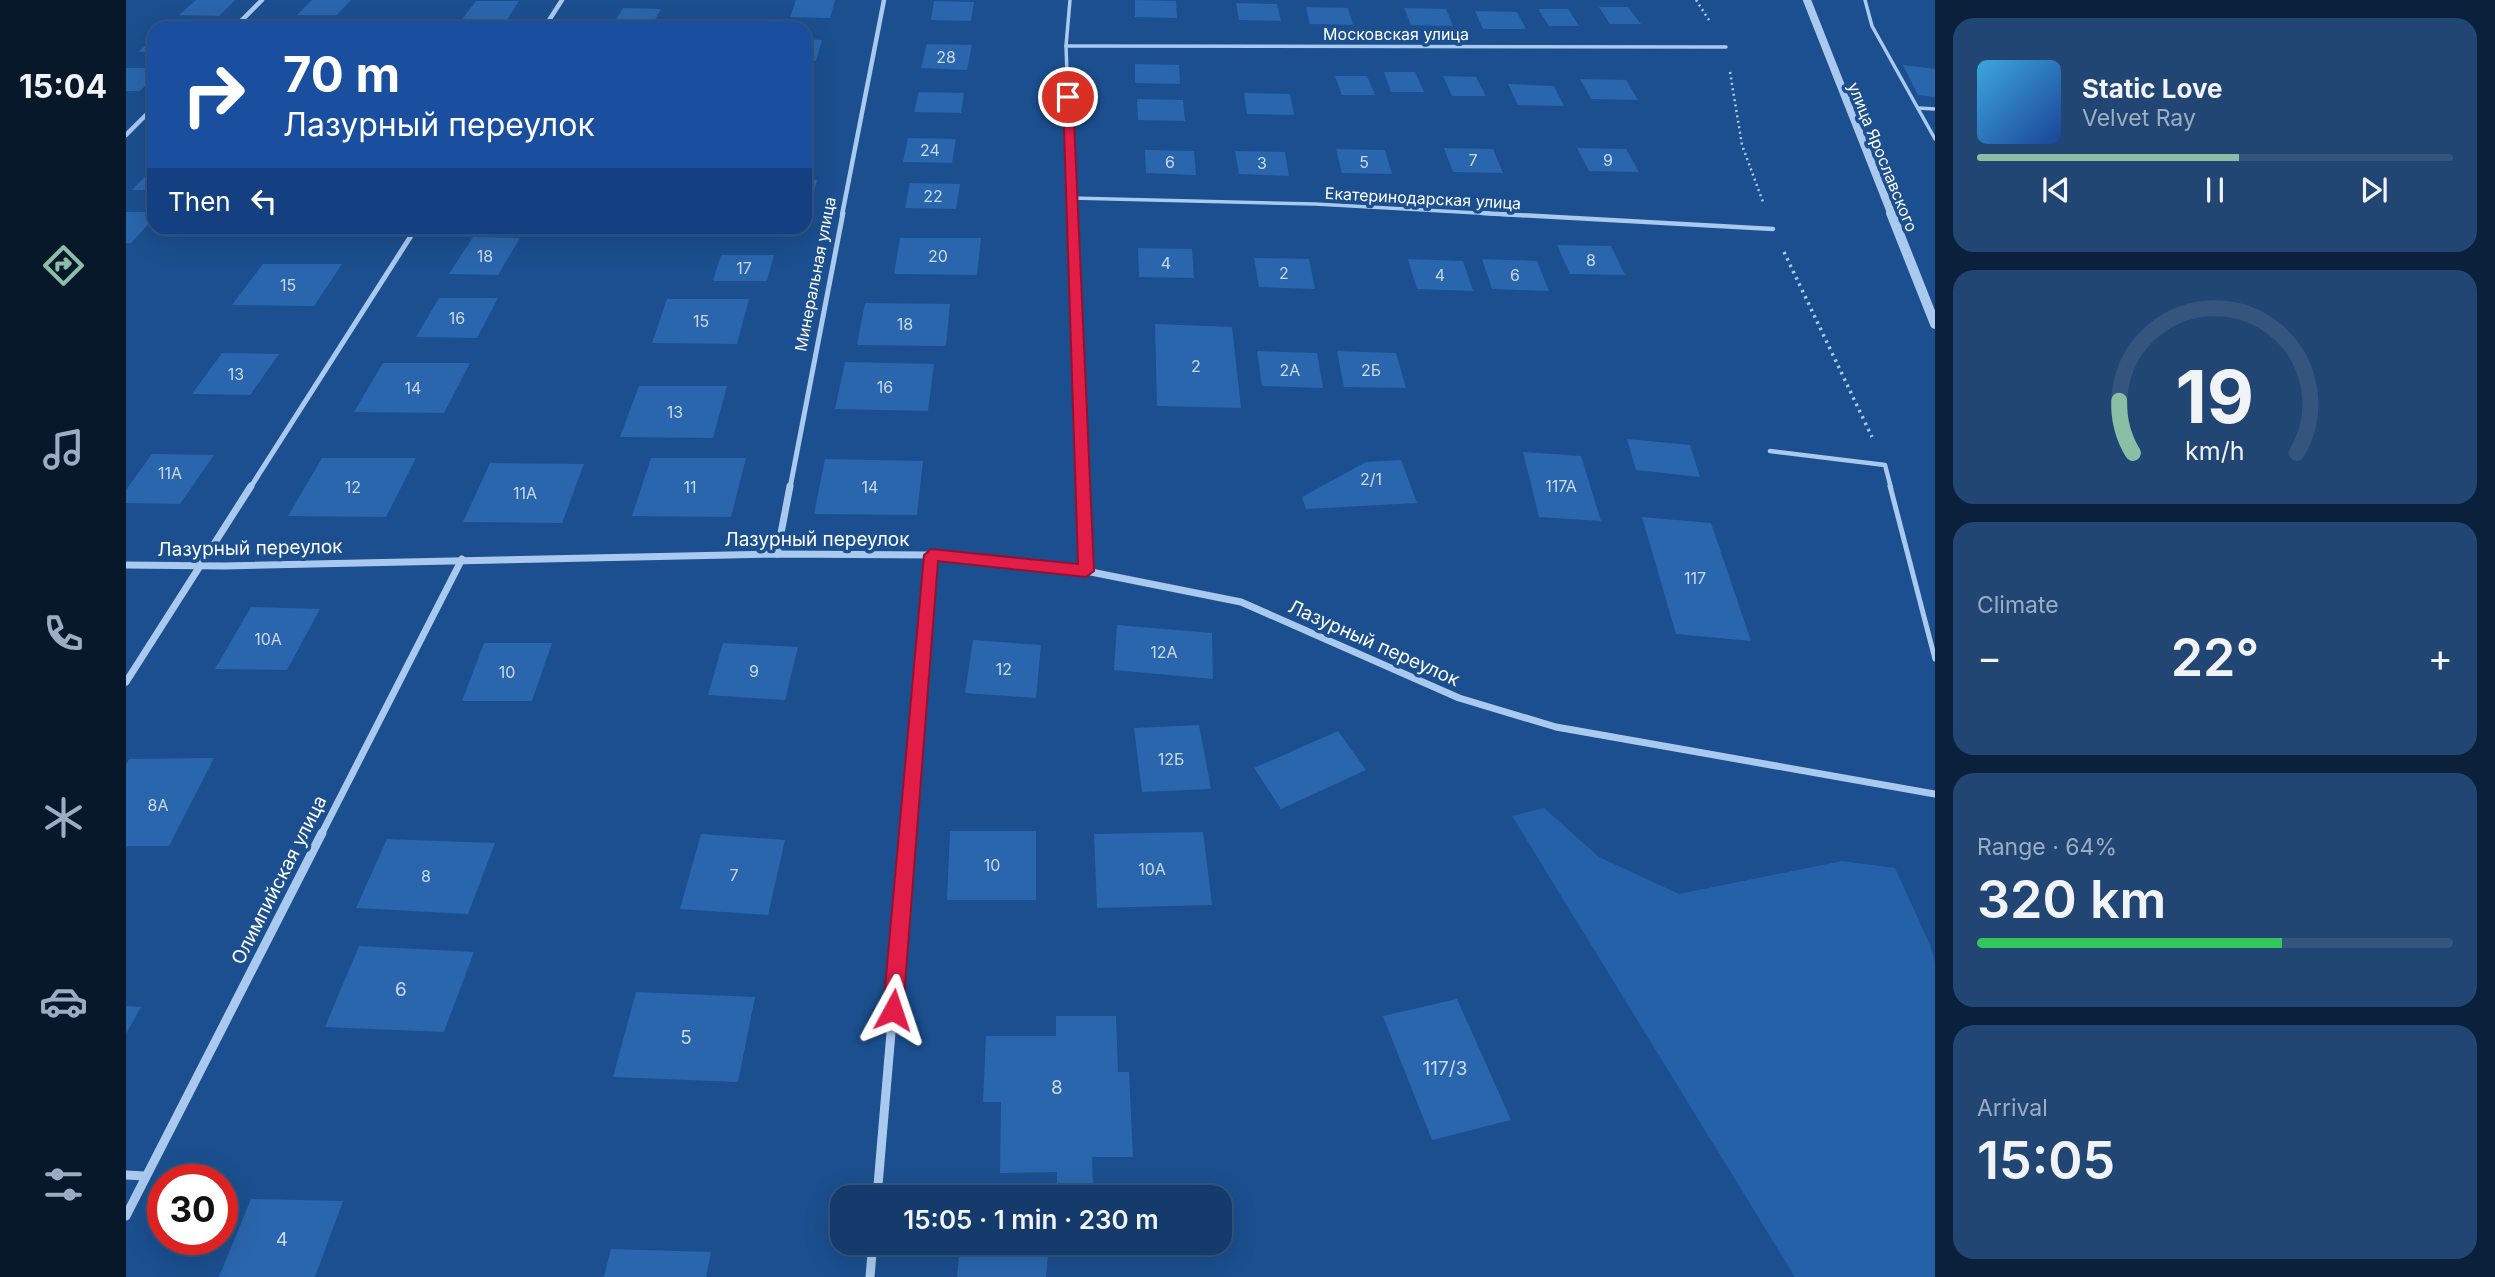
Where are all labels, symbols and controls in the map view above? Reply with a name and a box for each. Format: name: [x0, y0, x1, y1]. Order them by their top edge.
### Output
street label: Московская улица: [1323, 24, 1469, 44]
text: 70 m: [283, 45, 400, 104]
house number: 28: [936, 47, 956, 67]
icon: right: [168, 49, 259, 140]
text: 15:04: [19, 67, 107, 106]
pin: [1038, 67, 1098, 127]
text: Static Love: [2082, 73, 2223, 104]
icon: arrive: [1049, 78, 1087, 116]
street label: улица Ярославского: [1844, 79, 1922, 235]
text: Velvet Ray: [2082, 104, 2196, 132]
text: Лазурный переулок: [283, 105, 595, 144]
house number: 24: [920, 140, 940, 160]
house number: 7: [1468, 150, 1478, 170]
house number: 9: [1603, 150, 1613, 170]
house number: 6: [1165, 152, 1175, 172]
house number: 5: [1359, 152, 1369, 172]
house number: 3: [1257, 153, 1267, 173]
icon: previous: [2037, 171, 2075, 209]
icon: pause: [2196, 171, 2234, 209]
icon: next: [2355, 171, 2393, 209]
icon: left: [245, 182, 283, 220]
street label: Екатеринодарская улица: [1324, 183, 1522, 213]
text: Then: [168, 186, 231, 217]
house number: 22: [923, 186, 943, 206]
street label: Минеральная улица: [790, 195, 840, 353]
icon: directions: [39, 241, 88, 290]
house number: 18: [477, 246, 493, 266]
house number: 20: [928, 246, 948, 266]
house number: 8: [1586, 250, 1596, 270]
house number: 4: [1161, 253, 1171, 273]
house number: 17: [736, 258, 752, 278]
house number: 2: [1279, 263, 1289, 283]
house number: 4: [1435, 265, 1445, 285]
house number: 6: [1510, 265, 1520, 285]
house number: 15: [280, 275, 296, 295]
house number: 16: [449, 308, 465, 328]
house number: 15: [693, 311, 709, 331]
house number: 18: [897, 314, 913, 334]
text: 19: [2176, 352, 2254, 441]
house number: 2: [1191, 356, 1201, 376]
house number: 2А: [1280, 360, 1300, 380]
house number: 2Б: [1361, 360, 1381, 380]
house number: 13: [228, 364, 244, 384]
house number: 16: [877, 377, 893, 397]
house number: 14: [405, 378, 421, 398]
house number: 13: [667, 402, 683, 422]
icon: music: [39, 425, 88, 474]
text: km/h: [2185, 435, 2245, 465]
house number: 11А: [158, 463, 182, 483]
house number: 2/1: [1360, 469, 1382, 489]
house number: 117А: [1545, 476, 1577, 496]
house number: 12: [345, 477, 361, 497]
house number: 11: [683, 477, 697, 497]
house number: 14: [862, 477, 878, 497]
house number: 11А: [513, 483, 537, 503]
street label: Лазурный переулок: [724, 528, 910, 551]
street label: Лазурный переулок: [157, 535, 343, 561]
house number: 117: [1684, 568, 1706, 588]
text: Climate: [1977, 591, 2059, 619]
street label: Лазурный переулок: [1285, 595, 1464, 691]
icon: phone: [39, 609, 88, 658]
text: 22°: [2171, 626, 2259, 689]
house number: 10А: [254, 629, 282, 649]
text: −: [1977, 634, 2002, 680]
text: +: [2428, 634, 2453, 680]
house number: 12А: [1150, 642, 1178, 662]
house number: 12: [996, 659, 1012, 679]
house number: 9: [749, 661, 759, 681]
house number: 10: [499, 662, 515, 682]
house number: 12Б: [1158, 749, 1184, 769]
street label: Олимпийская улица: [226, 792, 332, 968]
icon: climate: [39, 793, 88, 842]
house number: 8А: [148, 795, 168, 815]
text: Range · 64%: [1977, 833, 2117, 861]
house number: 10: [984, 855, 1000, 875]
house number: 10А: [1138, 859, 1166, 879]
house number: 7: [729, 865, 739, 885]
house number: 8: [421, 866, 431, 886]
text: 320 km: [1977, 868, 2166, 931]
position arrow: [856, 973, 930, 1047]
icon: car: [39, 977, 88, 1026]
house number: 6: [395, 978, 407, 1001]
house number: 5: [680, 1026, 692, 1049]
house number: 117/3: [1423, 1057, 1467, 1080]
house number: 8: [1051, 1076, 1063, 1099]
text: Arrival: [1977, 1094, 2048, 1122]
text: 15:05: [1977, 1129, 2115, 1192]
icon: filters: [39, 1160, 88, 1209]
speed limit sign: 30: [147, 1164, 238, 1255]
text: 15:05 · 1 min · 230 m: [903, 1204, 1159, 1235]
house number: 4: [276, 1228, 288, 1251]

